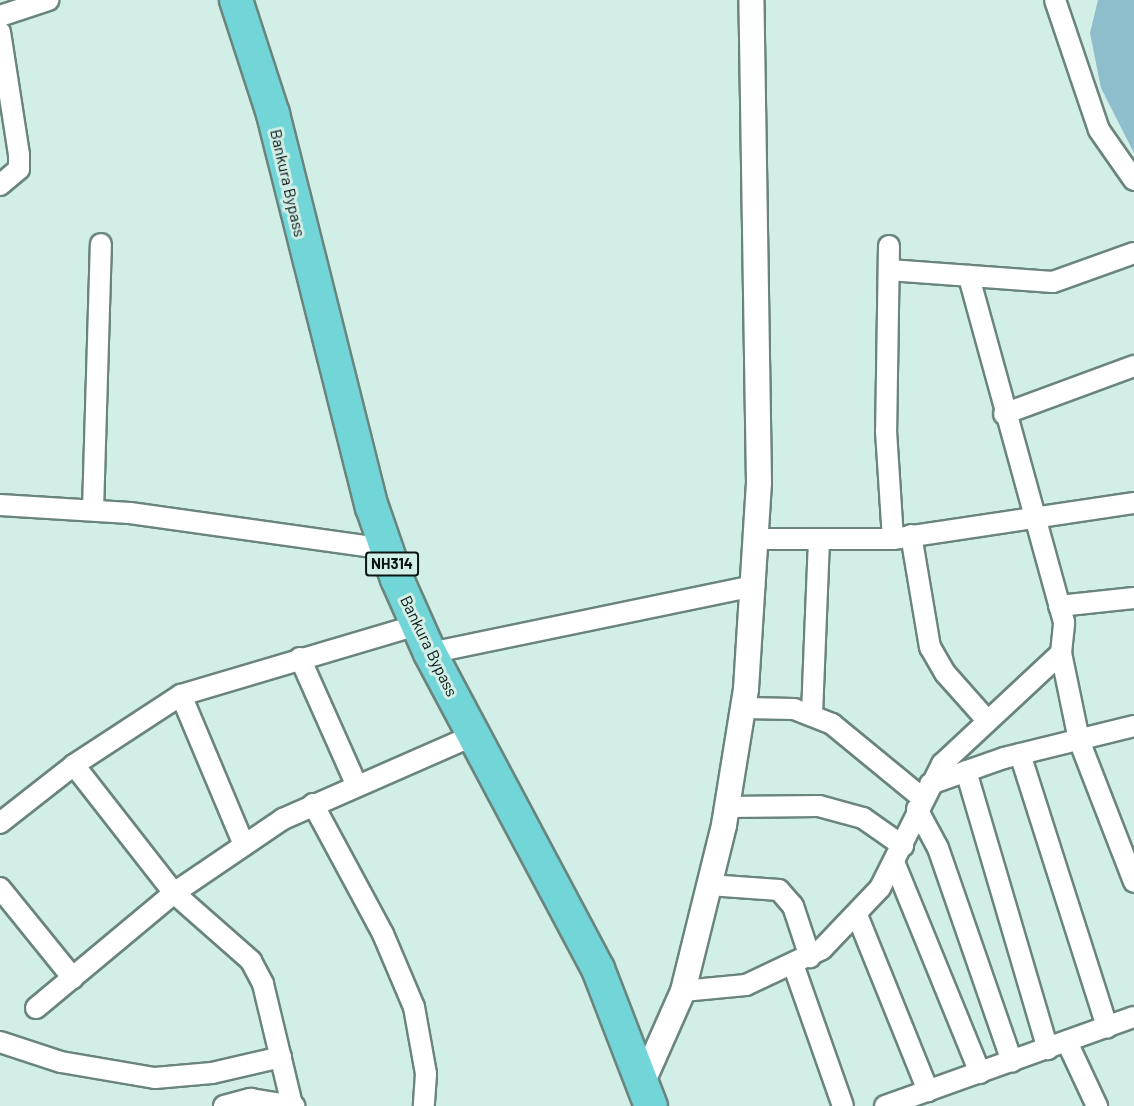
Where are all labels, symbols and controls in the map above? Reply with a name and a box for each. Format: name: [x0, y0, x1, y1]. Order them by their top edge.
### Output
street label: Bankura Bypass: [266, 127, 310, 239]
road number: NH314: [365, 552, 419, 576]
street label: Bankura Bypass: [396, 592, 462, 700]

